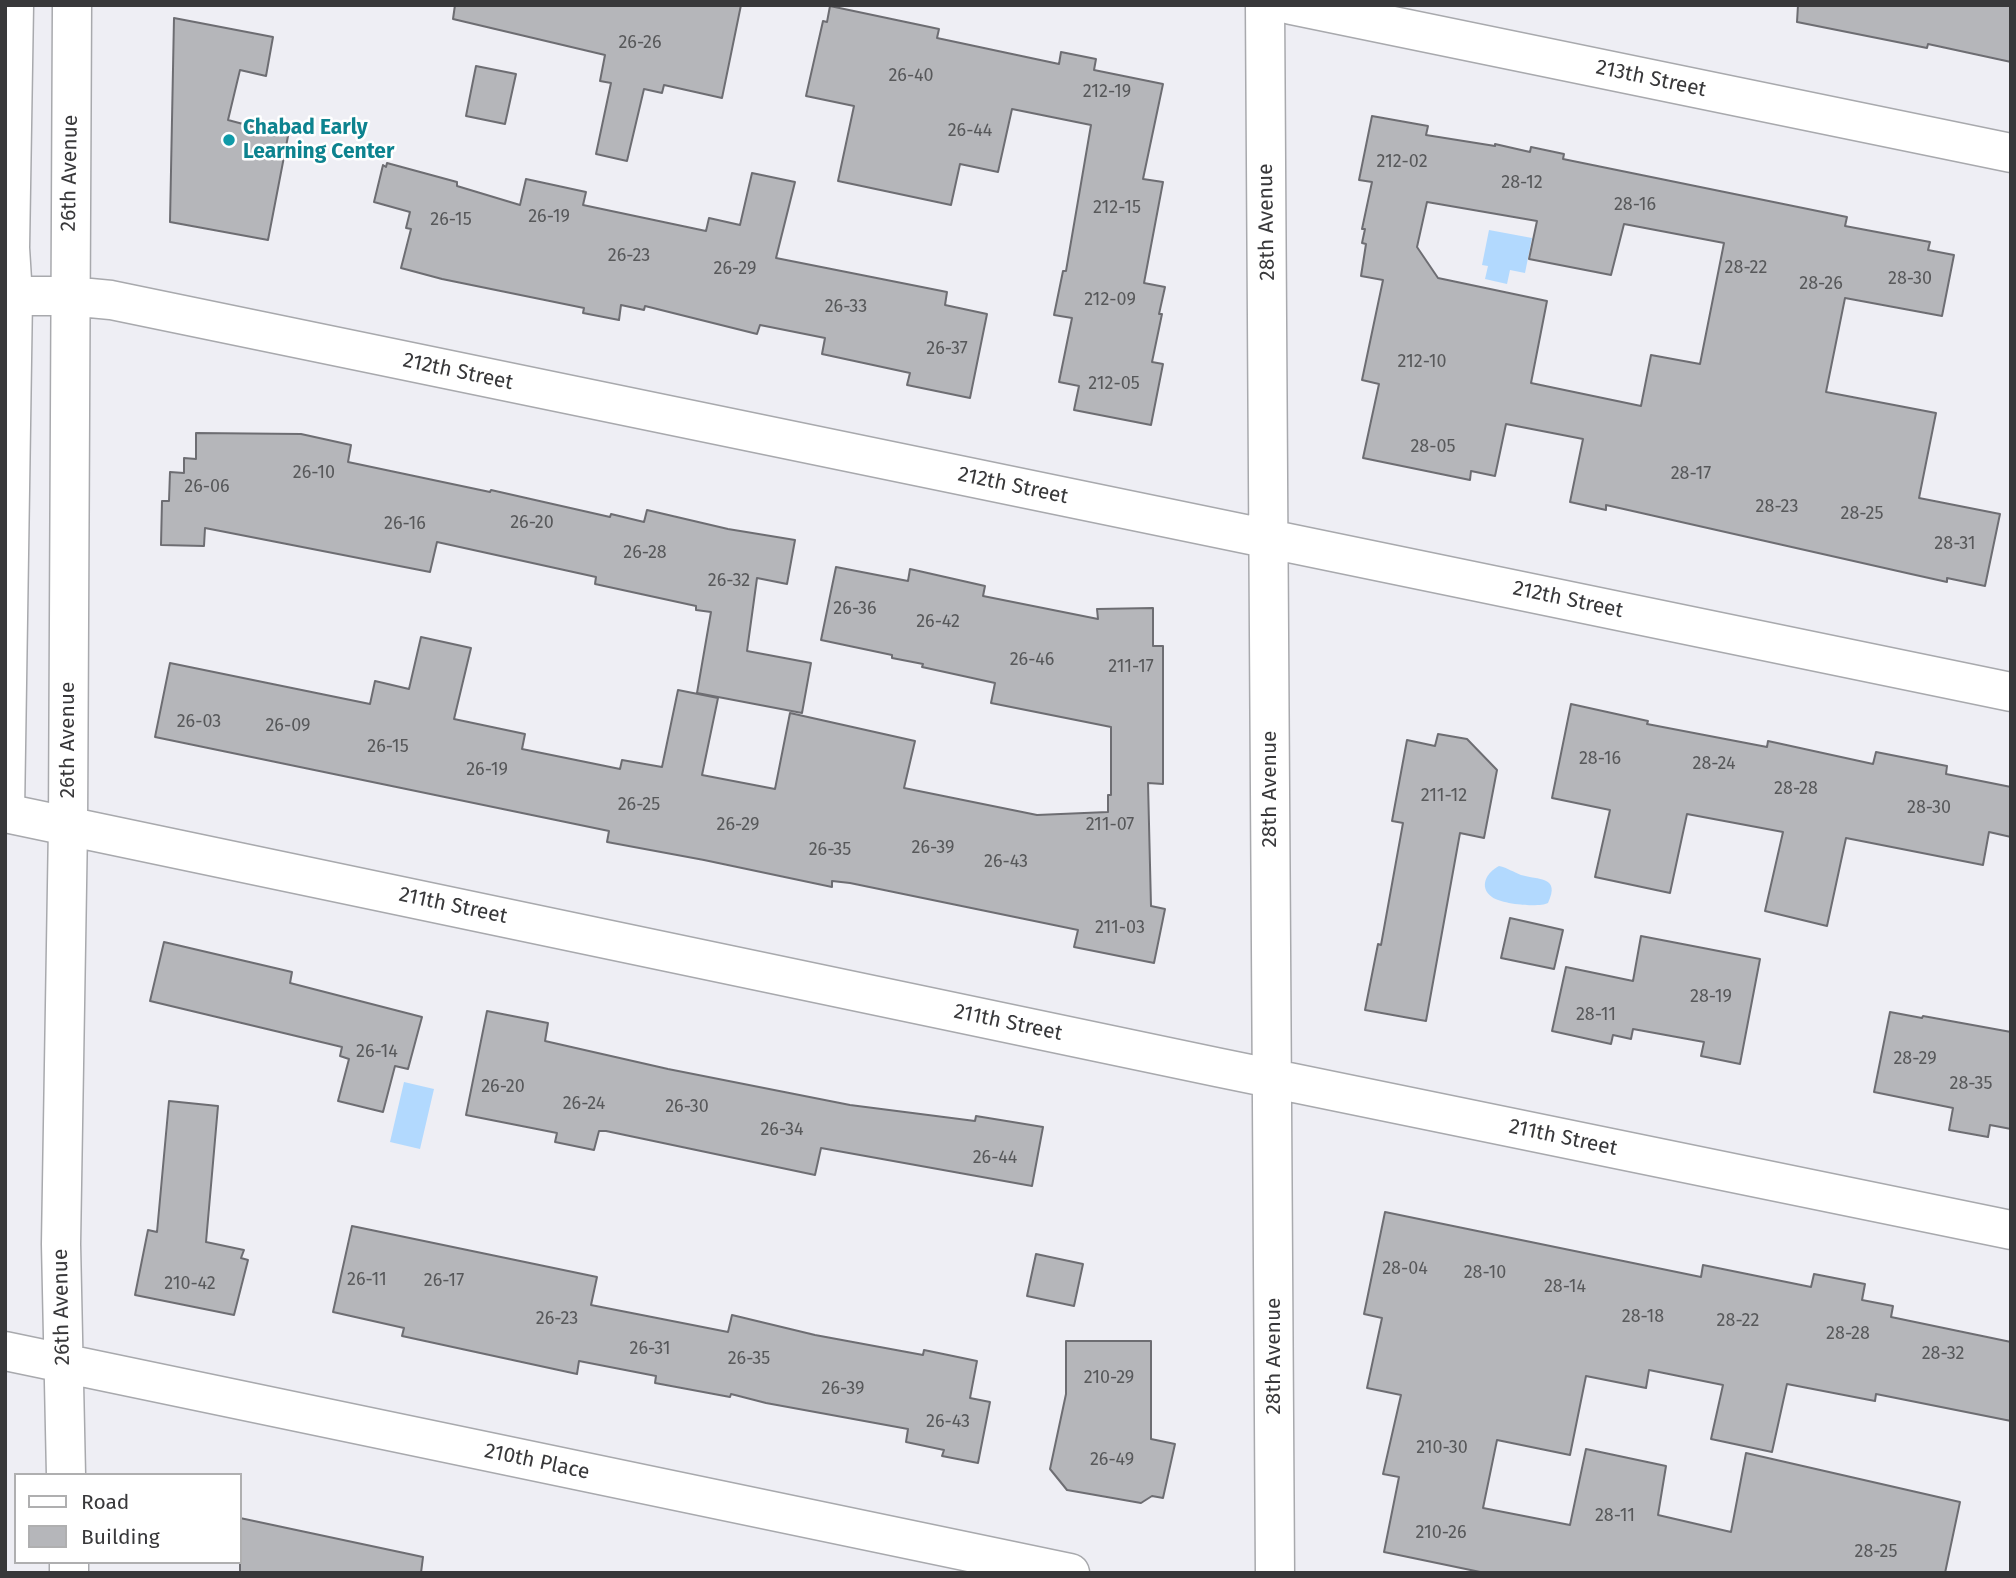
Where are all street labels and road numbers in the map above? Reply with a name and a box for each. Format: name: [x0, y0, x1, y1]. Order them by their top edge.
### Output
street label: 213th Street: [1594, 55, 1708, 103]
street label: 26th Avenue: [56, 114, 84, 232]
street label: 28th Avenue: [1253, 163, 1281, 281]
street label: 212th Street: [401, 348, 515, 396]
street label: 212th Street: [956, 462, 1070, 510]
street label: 212th Street: [1511, 576, 1625, 624]
street label: 26th Avenue: [55, 682, 81, 798]
street label: 28th Avenue: [1257, 730, 1283, 848]
street label: 211th Street: [396, 882, 510, 930]
street label: 211th Street: [951, 999, 1065, 1047]
street label: 211th Street: [1506, 1114, 1620, 1162]
street label: 26th Avenue: [48, 1248, 76, 1366]
street label: 28th Avenue: [1261, 1297, 1287, 1415]
street label: 210th Place: [482, 1439, 592, 1485]

